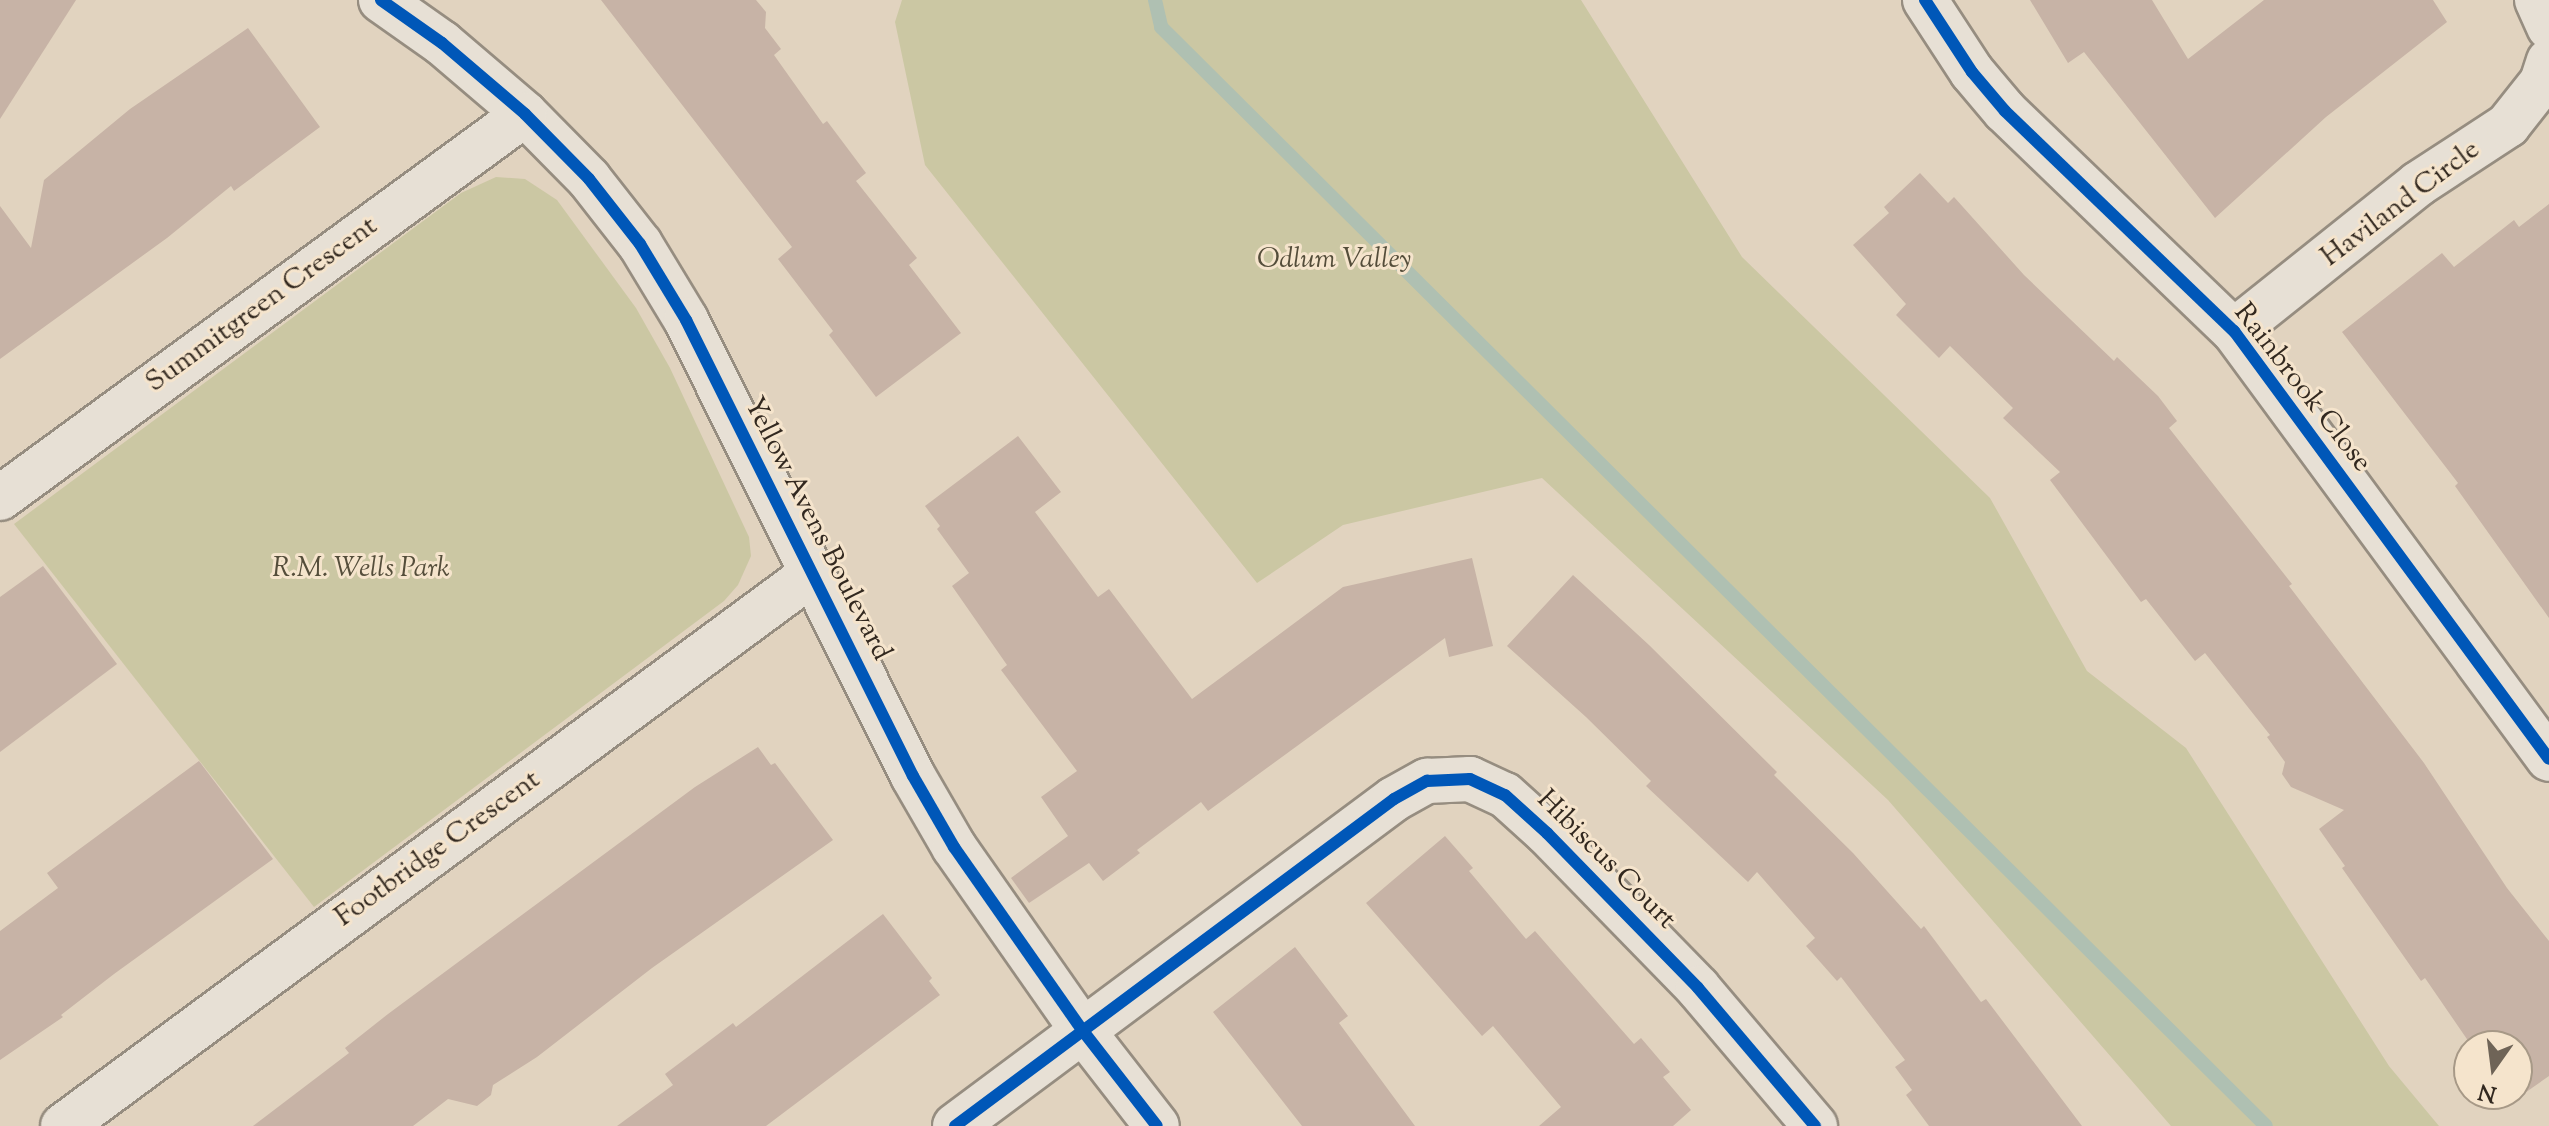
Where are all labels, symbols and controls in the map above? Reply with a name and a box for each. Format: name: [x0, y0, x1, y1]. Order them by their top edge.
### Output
street label: Haviland Circle: [2315, 134, 2487, 274]
street label: Summitgreen Crescent: [140, 210, 384, 400]
park label: Odlum Valley: [1257, 243, 1411, 277]
street label: Rainbrook Close: [2226, 297, 2378, 479]
street label: Yellow Avens Boulevard: [736, 392, 898, 666]
park label: R.M. Wells Park: [272, 552, 450, 586]
street label: Footbridge Crescent: [329, 763, 547, 935]
street label: Hibiscus Court: [1529, 783, 1683, 937]
north arrow: [2453, 1030, 2533, 1110]
text: N: [2475, 1074, 2500, 1109]

